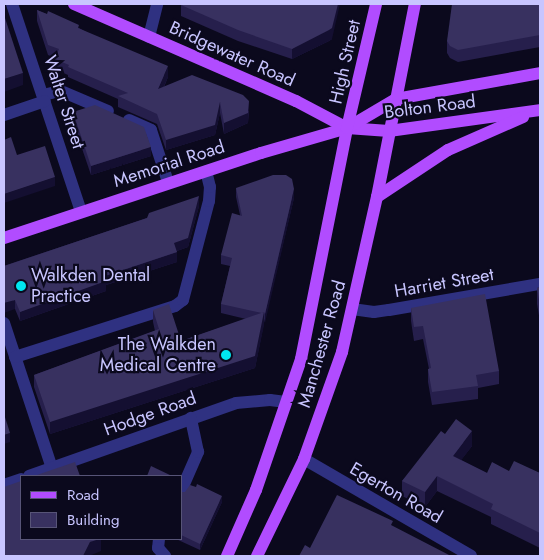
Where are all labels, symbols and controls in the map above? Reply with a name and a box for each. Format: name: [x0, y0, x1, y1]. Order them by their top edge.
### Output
street label: Bridgewater Road: [166, 17, 298, 91]
street label: High Street: [325, 18, 365, 106]
street label: Walter Street: [39, 53, 89, 151]
street label: Bolton Road: [383, 91, 477, 123]
street label: Memorial Road: [111, 136, 227, 192]
street label: Harriet Street: [393, 264, 495, 302]
place label: Walkden Dental Practice: [31, 265, 150, 308]
street label: Manchester Road: [294, 278, 350, 410]
marker: Walkden Dental Practice: [15, 280, 27, 292]
place label: The Walkden Medical Centre: [100, 334, 216, 376]
marker: The Walkden Medical Centre: [220, 349, 232, 361]
street label: Hodge Road: [101, 387, 199, 441]
street label: Egerton Road: [346, 458, 446, 528]
legend: [20, 475, 182, 540]
text: Road: [67, 484, 99, 506]
text: Building: [67, 509, 119, 531]

